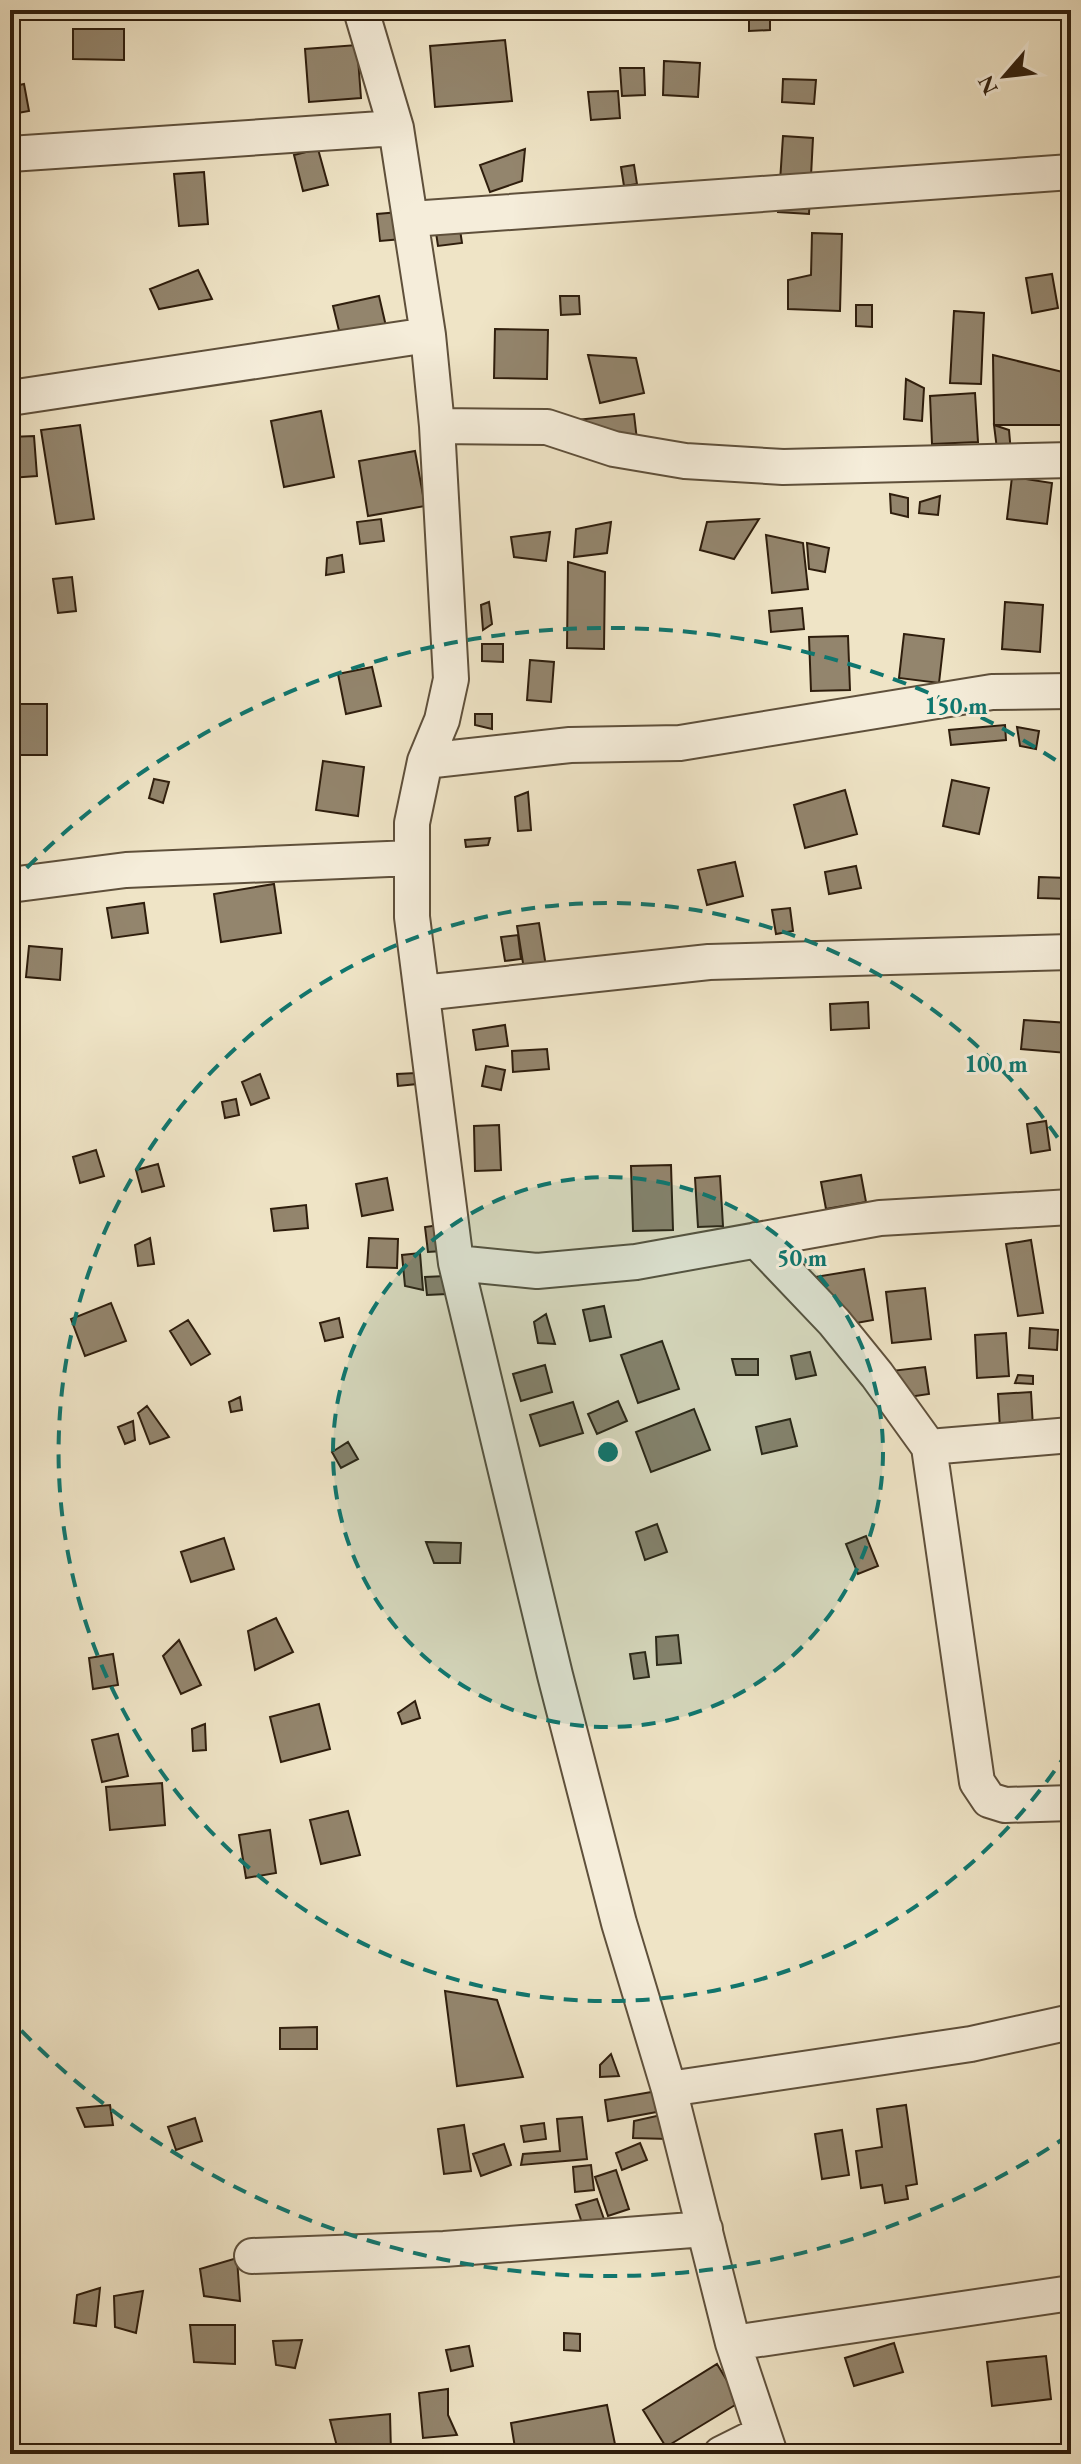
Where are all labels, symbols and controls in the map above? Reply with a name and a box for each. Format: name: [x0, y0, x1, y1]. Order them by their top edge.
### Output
north arrow: [965, 36, 1045, 116]
text: N: [971, 70, 1005, 100]
text: 150 m: [924, 690, 988, 721]
text: 100 m: [964, 1048, 1028, 1079]
text: 50 m: [777, 1242, 827, 1273]
centre of rings: [594, 1438, 622, 1466]

